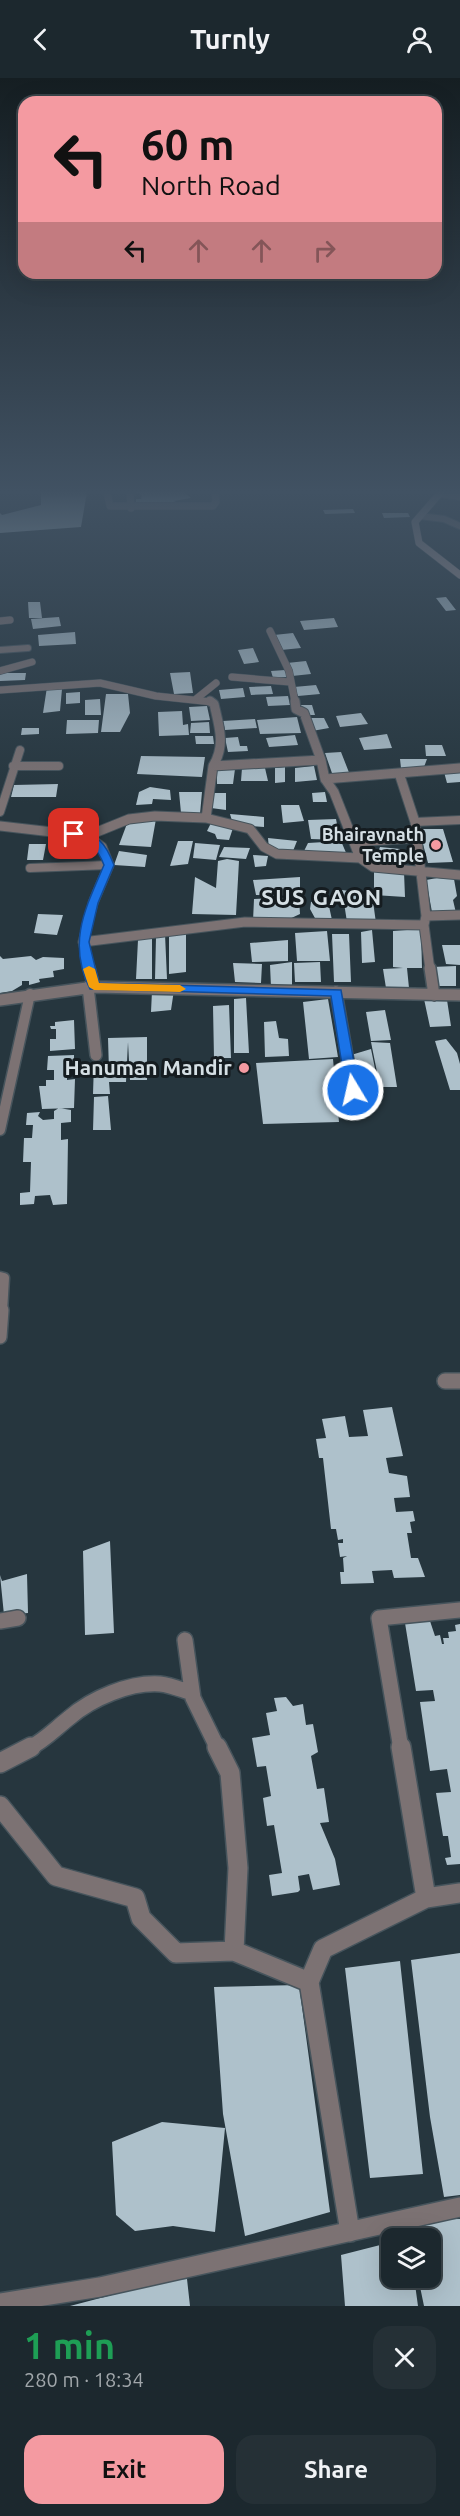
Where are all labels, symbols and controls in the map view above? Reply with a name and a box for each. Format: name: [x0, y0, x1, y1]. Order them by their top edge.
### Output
icon: back: [24, 23, 57, 56]
icon: person: [403, 23, 436, 56]
text: Turnly: [190, 24, 270, 54]
icon: left: [42, 120, 120, 198]
text: 60 m: [141, 121, 235, 168]
text: North Road: [141, 170, 281, 200]
icon: left: [119, 234, 152, 267]
icon: ahead: [182, 234, 215, 267]
icon: ahead: [245, 234, 278, 267]
icon: right: [308, 234, 341, 267]
pin: [48, 808, 99, 859]
icon: arrive: [57, 817, 90, 850]
place label: Bhairavnath Temple: [322, 824, 424, 865]
marker: Bhairavnath Temple: [429, 838, 443, 852]
district label: SUS GAON: [261, 884, 383, 909]
place label: Hanuman Mandir: [65, 1055, 232, 1079]
position arrow: [321, 1058, 385, 1122]
marker: Hanuman Mandir: [237, 1061, 251, 1075]
map controls: [381, 2228, 441, 2288]
button: layers: [381, 2228, 441, 2288]
text: 1 min: [24, 2325, 115, 2366]
button: close: [373, 2326, 436, 2389]
text: 280 m · 18:34: [24, 2368, 144, 2391]
button: Exit: [24, 2435, 224, 2504]
button: Share: [236, 2435, 436, 2504]

